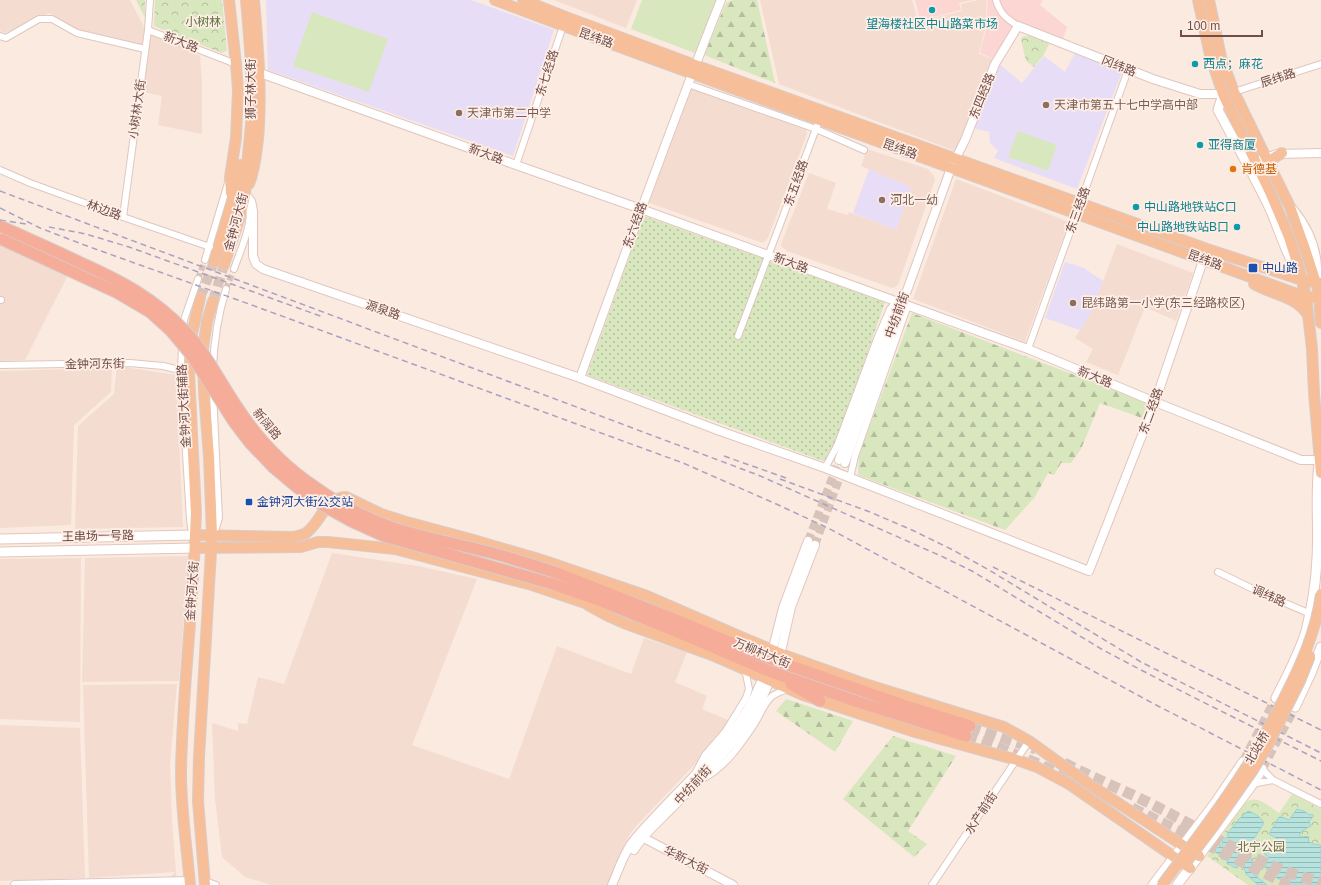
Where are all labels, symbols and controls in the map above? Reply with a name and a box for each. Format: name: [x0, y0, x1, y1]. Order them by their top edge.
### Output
marker: 望海楼社区中山路菜市场: [927, 5, 937, 15]
scale bar: [1181, 12, 1262, 38]
park label: 小树林: [185, 15, 221, 29]
place label: 望海楼社区中山路菜市场: [866, 17, 998, 31]
text: 100 m: [1187, 19, 1220, 33]
street label: 昆纬路: [577, 25, 615, 51]
street label: 新大路: [162, 29, 200, 55]
street label: 东七经路: [533, 48, 561, 98]
street label: 冈纬路: [1100, 53, 1138, 79]
place label: 西点；麻花: [1203, 57, 1263, 71]
street label: 狮子林大街: [244, 59, 258, 119]
marker: 西点；麻花: [1190, 59, 1200, 69]
street label: 辰纬路: [1259, 66, 1297, 90]
street label: 东四经路: [967, 71, 997, 121]
street label: 小树林大街: [126, 78, 148, 140]
place label: 天津市第五十七中学高中部: [1054, 98, 1198, 112]
marker: 天津市第五十七中学高中部: [1041, 100, 1051, 110]
place label: 天津市第二中学: [467, 106, 551, 120]
marker: 天津市第二中学: [454, 108, 464, 118]
street label: 昆纬路: [881, 136, 919, 162]
place label: 亚得商厦: [1208, 138, 1256, 152]
marker: 亚得商厦: [1195, 140, 1205, 150]
street label: 新大路: [467, 141, 505, 167]
street label: 东五经路: [781, 158, 811, 208]
place label: 肯德基: [1241, 162, 1277, 176]
marker: 肯德基: [1228, 164, 1238, 174]
street label: 东三经路: [1063, 185, 1093, 235]
street label: 金钟河大街: [221, 191, 251, 253]
place label: 河北一幼: [890, 193, 938, 207]
marker: 河北一幼: [877, 195, 887, 205]
street label: 林边路: [85, 197, 123, 223]
street label: 东六经路: [620, 200, 650, 250]
place label: 中山路地铁站C口: [1144, 200, 1237, 214]
marker: 中山路地铁站C口: [1131, 202, 1141, 212]
place label: 中山路地铁站B口: [1137, 220, 1229, 234]
marker: 中山路地铁站B口: [1232, 222, 1242, 232]
street label: 昆纬路: [1186, 247, 1224, 273]
street label: 新大路: [772, 250, 810, 276]
place label: 中山路: [1262, 261, 1298, 275]
marker: 中山路: [1247, 262, 1259, 274]
street label: 中纺前街: [882, 290, 912, 340]
place label: 昆纬路第一小学(东三经路校区): [1081, 296, 1245, 310]
street label: 源泉路: [364, 298, 402, 322]
marker: 昆纬路第一小学(东三经路校区): [1068, 298, 1078, 308]
street label: 金钟河东街: [65, 356, 125, 372]
street label: 金钟河大街辅路: [175, 364, 193, 448]
street label: 新大路: [1076, 364, 1114, 390]
street label: 东二经路: [1136, 386, 1166, 436]
street label: 新阔路: [250, 406, 284, 442]
place label: 金钟河大街公交站: [257, 495, 353, 509]
marker: 金钟河大街公交站: [244, 497, 254, 507]
street label: 王串场一号路: [62, 528, 134, 544]
street label: 金钟河大街: [183, 561, 201, 621]
street label: 调纬路: [1250, 582, 1288, 610]
street label: 万柳村大街: [732, 635, 792, 671]
street label: 北站桥: [1242, 729, 1272, 767]
street label: 中纺前街: [672, 763, 714, 807]
street label: 水产前街: [962, 789, 1000, 837]
park label: 北宁公园: [1237, 840, 1285, 854]
street label: 华新大街: [661, 843, 711, 877]

